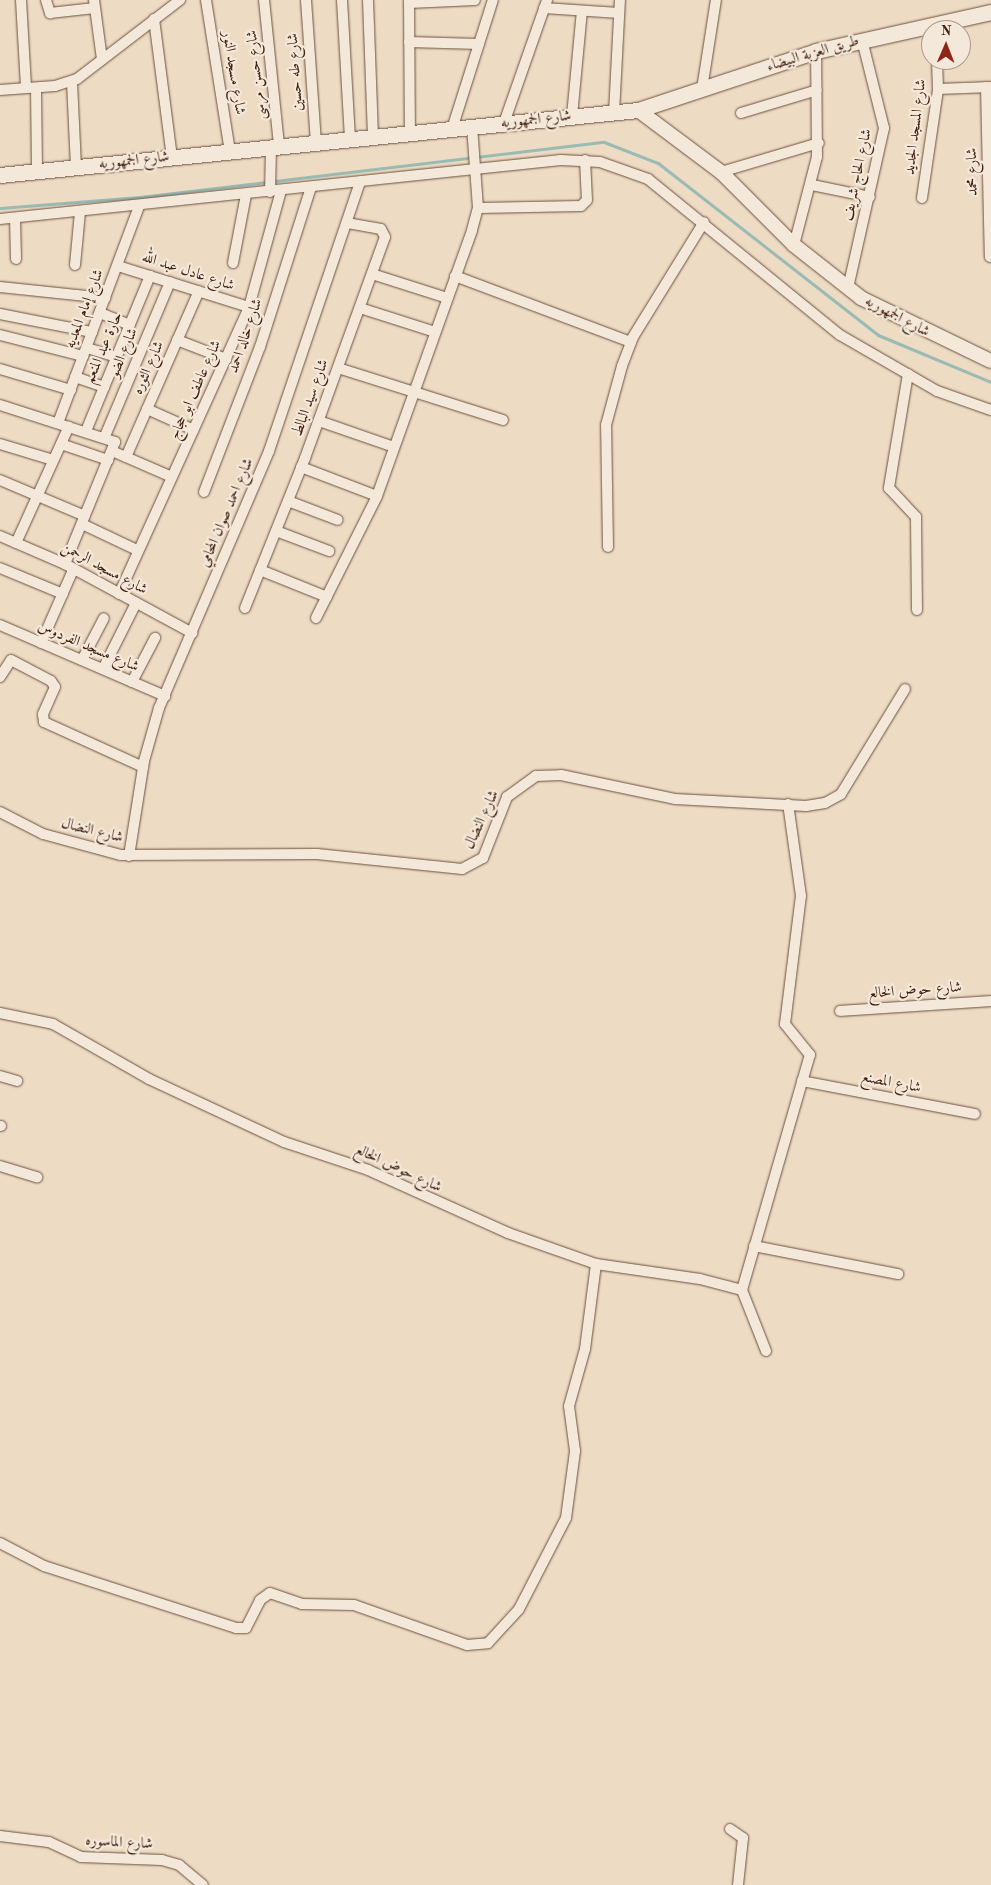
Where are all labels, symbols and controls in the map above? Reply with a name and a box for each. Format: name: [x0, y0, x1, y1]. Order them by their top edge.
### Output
north arrow: [921, 20, 971, 70]
text: N: [941, 24, 952, 38]
street label: شارع حسن مرسى: [243, 29, 271, 121]
street label: شارع مسجد النور: [217, 30, 249, 116]
street label: شارع طه حسين: [284, 32, 308, 112]
street label: طريق العزبة البيضاء: [765, 32, 861, 76]
street label: شارع المسجد الجديد: [901, 78, 931, 176]
street label: شارع الجمهوريه: [500, 107, 572, 133]
street label: شارع الحاج شريف: [839, 127, 877, 223]
street label: شارع الجمهوريه: [98, 148, 170, 174]
street label: شارع محمد: [964, 148, 982, 196]
street label: شارع عادل عبد الله: [140, 249, 236, 295]
street label: شارع إمام المعديه: [62, 267, 108, 351]
street label: شارع الجمهوريه: [862, 292, 932, 342]
street label: شارع خالد احمد: [225, 296, 267, 376]
street label: حارة عبد المنعم: [81, 310, 127, 386]
street label: شارع الضو: [106, 325, 142, 381]
street label: شارع عاطف ابو حجاج: [166, 338, 226, 442]
street label: شارع الثوره: [129, 339, 169, 397]
street label: شارع سيد البالط: [289, 357, 333, 439]
street label: شارع احمد صوان المحامي: [196, 456, 258, 570]
street label: شارع مسجد الرحمن: [58, 539, 150, 599]
street label: شارع مسجد الفردوس: [35, 618, 141, 676]
street label: شارع النضال: [461, 788, 503, 852]
street label: شارع النضال: [59, 815, 125, 847]
street label: شارع حوض الخالع: [868, 979, 962, 1003]
street label: شارع المصنع: [859, 1068, 923, 1098]
street label: شارع حوض الخالع: [352, 1141, 444, 1197]
street label: شارع الماسوره: [85, 1832, 153, 1854]

